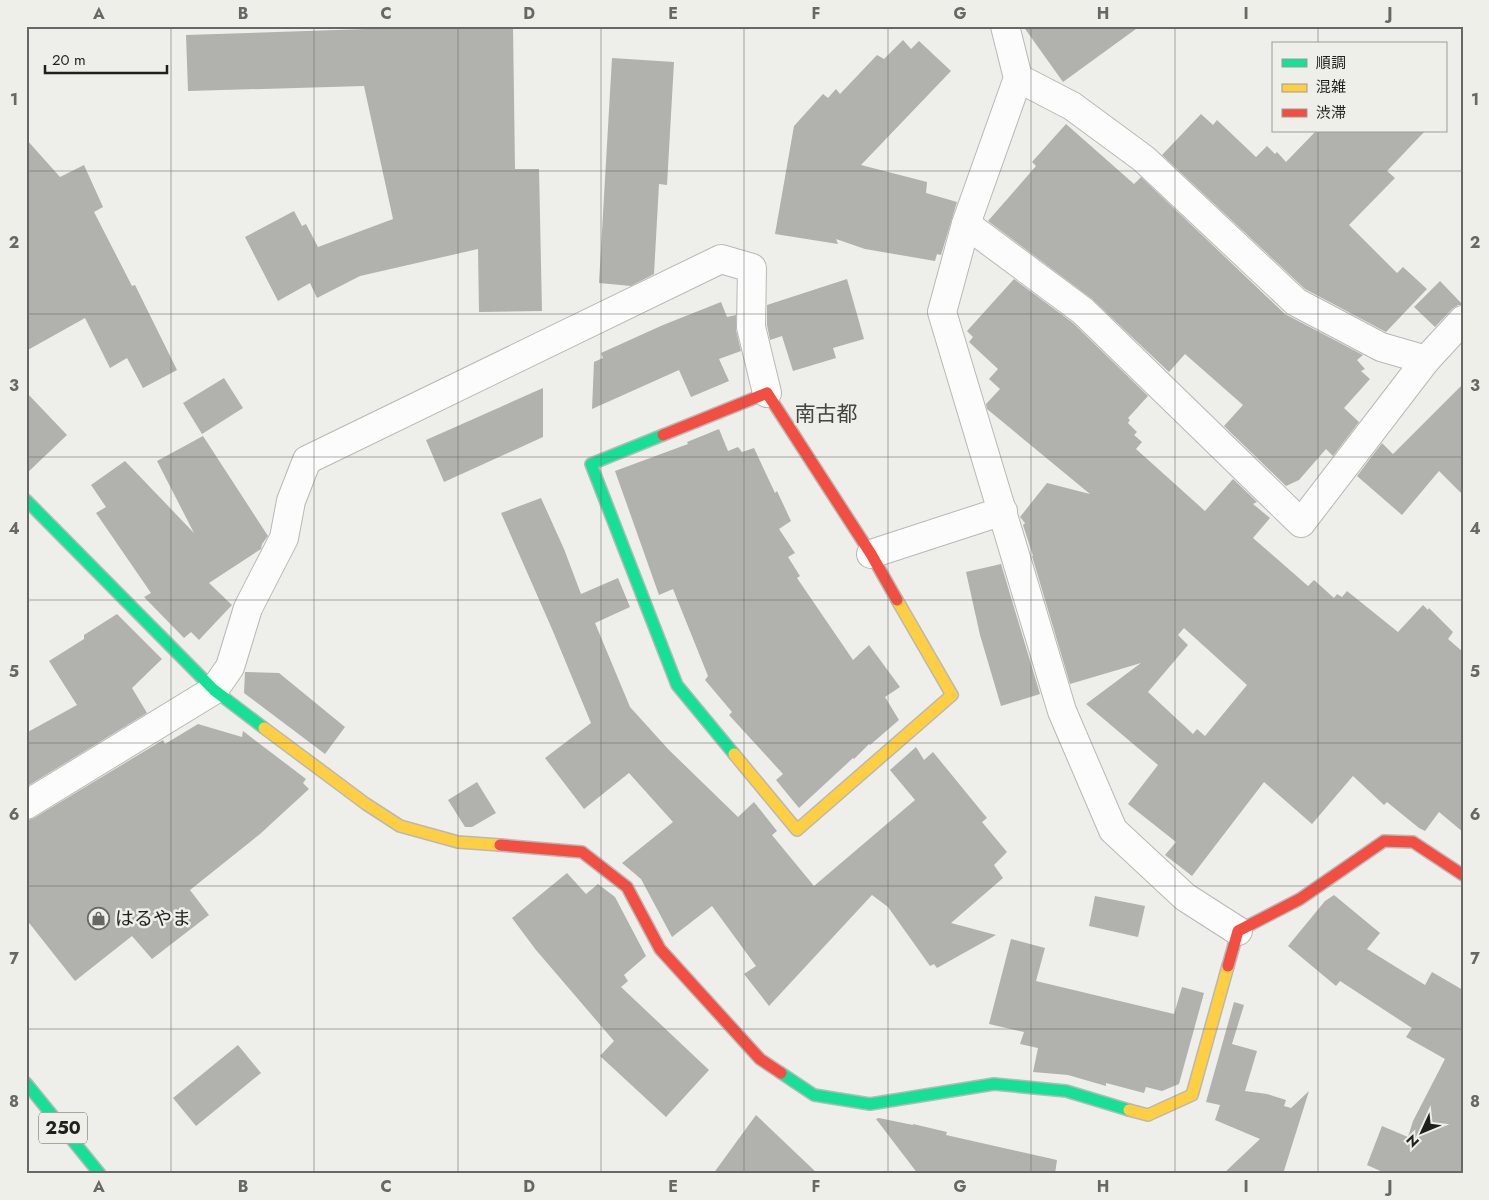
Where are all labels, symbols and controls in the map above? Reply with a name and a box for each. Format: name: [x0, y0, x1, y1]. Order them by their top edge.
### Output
text: A: [92, 2, 105, 25]
text: B: [238, 2, 248, 25]
text: C: [380, 2, 392, 25]
text: D: [523, 2, 535, 25]
text: E: [668, 2, 678, 25]
text: F: [812, 2, 820, 25]
text: G: [953, 2, 967, 25]
text: H: [1097, 2, 1109, 25]
text: I: [1243, 2, 1249, 25]
text: J: [1384, 2, 1393, 25]
scale bar: [45, 42, 168, 74]
legend: [1272, 42, 1446, 132]
text: 20 m: [52, 49, 86, 71]
text: 順調: [1316, 52, 1346, 74]
text: 混雑: [1316, 76, 1346, 98]
text: 1: [10, 88, 18, 111]
text: 1: [1471, 88, 1479, 111]
text: 渋滞: [1316, 102, 1346, 124]
text: 2: [9, 231, 19, 254]
text: 2: [1470, 231, 1480, 254]
text: 3: [9, 374, 19, 397]
text: 3: [1470, 374, 1480, 397]
district label: 南古都: [795, 399, 858, 429]
text: 4: [8, 517, 20, 540]
text: 4: [1469, 517, 1481, 540]
text: 5: [9, 660, 19, 683]
text: 5: [1470, 660, 1480, 683]
text: 6: [9, 803, 19, 826]
text: 6: [1470, 803, 1480, 826]
place label: はるやま: [115, 905, 191, 932]
shop icon: はるやま: [87, 906, 111, 930]
text: 7: [9, 947, 19, 970]
text: 7: [1470, 947, 1480, 970]
text: 8: [9, 1090, 19, 1113]
text: 8: [1470, 1090, 1480, 1113]
north arrow: [1396, 1108, 1446, 1158]
road number: 250: [39, 1112, 87, 1144]
text: N: [1402, 1130, 1424, 1152]
text: A: [92, 1175, 105, 1198]
text: B: [238, 1175, 248, 1198]
text: C: [380, 1175, 392, 1198]
text: D: [523, 1175, 535, 1198]
text: E: [668, 1175, 678, 1198]
text: F: [812, 1175, 820, 1198]
text: G: [953, 1175, 967, 1198]
text: H: [1097, 1175, 1109, 1198]
text: I: [1243, 1175, 1249, 1198]
text: J: [1384, 1175, 1393, 1198]

